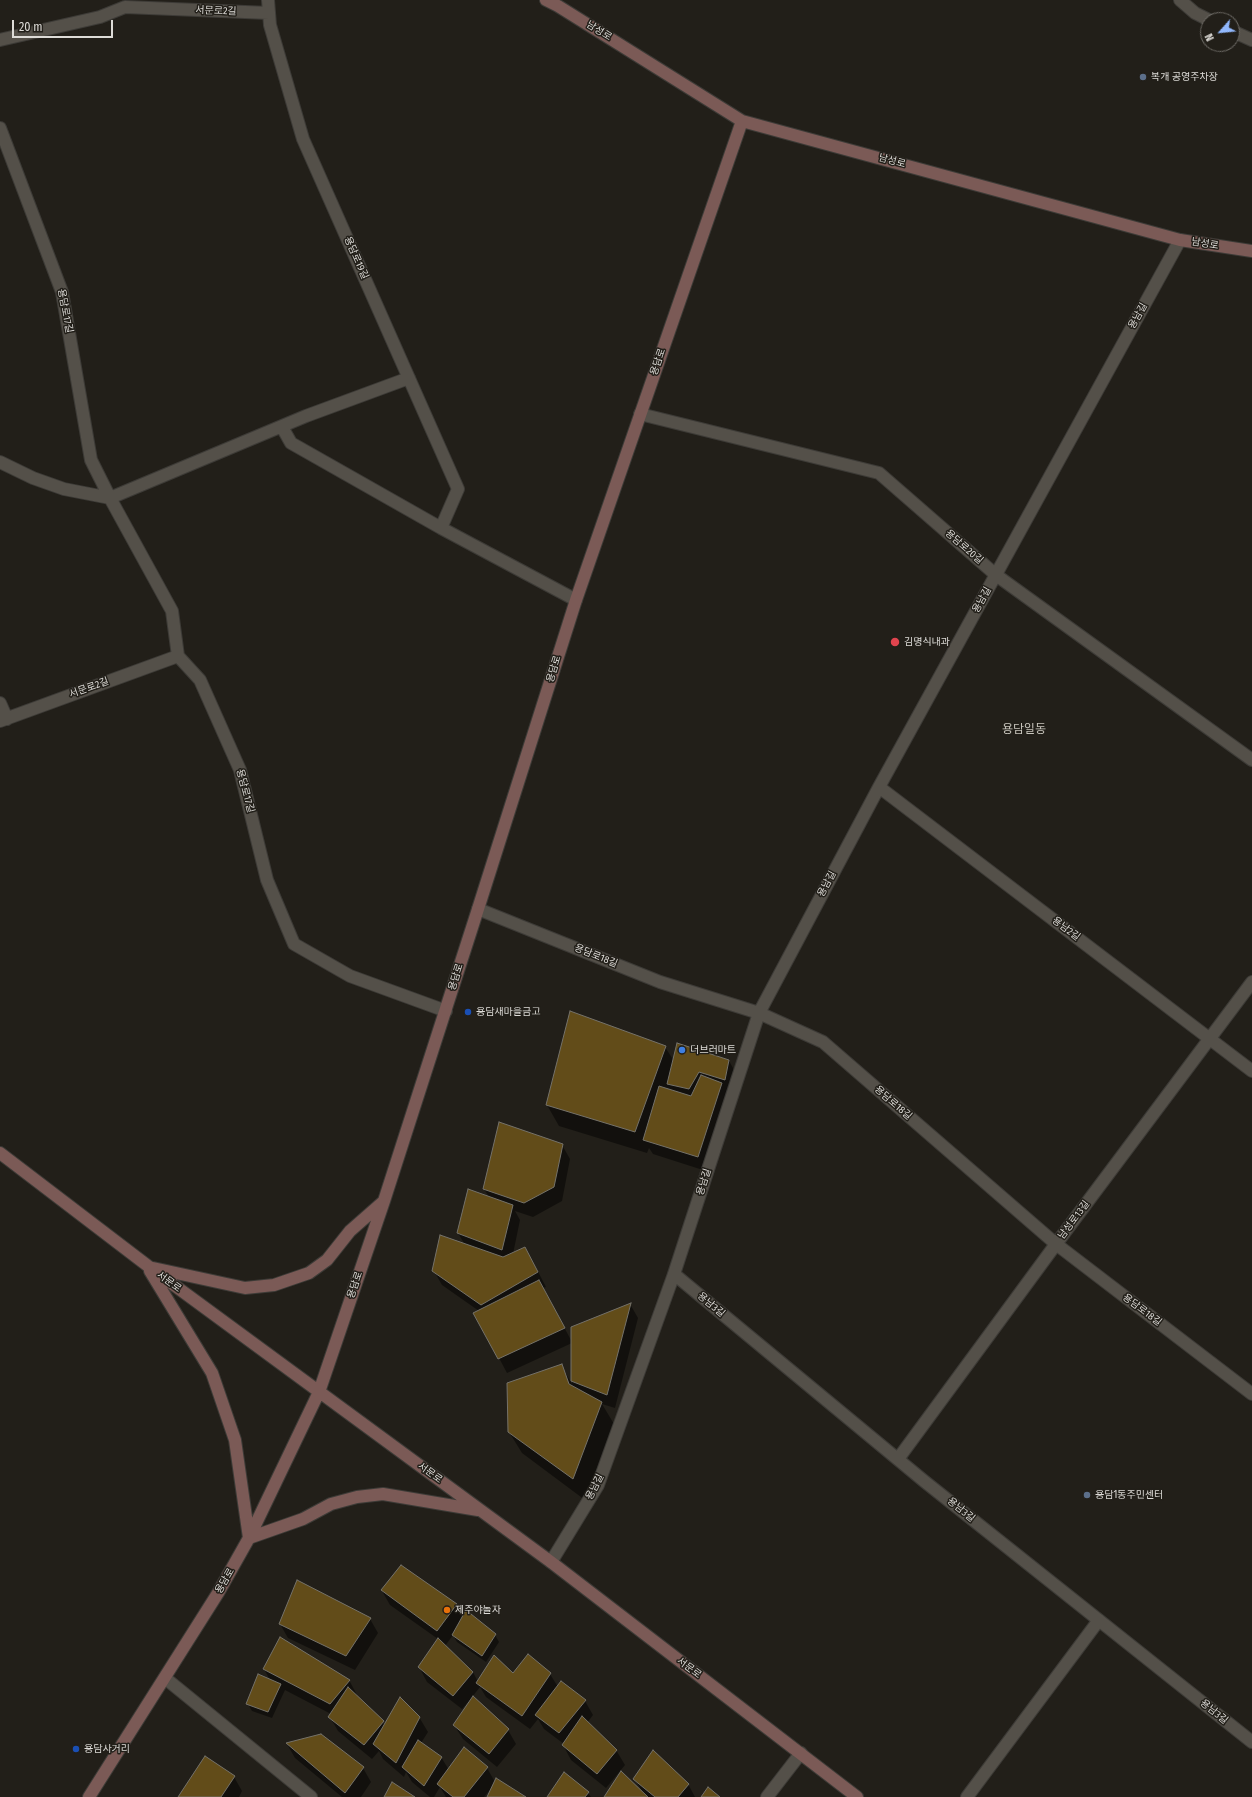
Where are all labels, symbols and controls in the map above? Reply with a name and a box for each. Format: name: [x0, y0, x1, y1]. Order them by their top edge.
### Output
street label: 서문로2길: [195, 4, 237, 18]
scale bar: [14, 12, 115, 38]
north arrow: [1200, 12, 1240, 52]
street label: 남성로: [584, 19, 614, 43]
text: 20 m: [19, 20, 43, 34]
text: N: [1202, 31, 1217, 43]
place label: 복개 공영주차장: [1151, 71, 1218, 83]
marker: 복개 공영주차장: [1138, 72, 1148, 82]
street label: 남성로: [877, 152, 907, 170]
street label: 용담로19길: [341, 235, 371, 281]
street label: 남성로: [1190, 236, 1220, 252]
street label: 용담로17길: [55, 288, 75, 334]
street label: 용남길: [1126, 301, 1150, 331]
street label: 용담로: [648, 347, 668, 377]
street label: 용담로20길: [943, 527, 985, 567]
street label: 용남길: [970, 585, 994, 615]
marker: 김명식내과: [889, 636, 901, 648]
place label: 김명식내과: [904, 636, 950, 648]
street label: 용담로: [544, 654, 564, 684]
street label: 서문로2길: [68, 675, 110, 701]
district label: 용담일동: [1002, 723, 1046, 737]
street label: 용담로17길: [233, 768, 257, 814]
street label: 용남길: [815, 869, 839, 899]
street label: 용남2길: [1050, 915, 1082, 943]
street label: 용담로18길: [573, 942, 619, 970]
street label: 용담로: [446, 962, 466, 992]
place label: 용담새마을금고: [476, 1006, 540, 1018]
marker: 용담새마을금고: [463, 1007, 473, 1017]
place label: 더브러마트: [690, 1044, 736, 1056]
marker: 더브러마트: [677, 1045, 687, 1055]
street label: 용담로18길: [872, 1083, 914, 1123]
street label: 용남길: [694, 1167, 714, 1197]
street label: 남성로13길: [1056, 1198, 1092, 1242]
street label: 서문로: [154, 1269, 184, 1295]
street label: 용담로: [345, 1270, 365, 1300]
street label: 용남3길: [695, 1290, 727, 1320]
street label: 용담로18길: [1120, 1291, 1164, 1329]
street label: 서문로: [415, 1460, 445, 1486]
street label: 용남길: [583, 1472, 607, 1502]
place label: 용담1동주민센터: [1095, 1489, 1163, 1501]
marker: 용담1동주민센터: [1082, 1490, 1092, 1500]
street label: 용남3길: [945, 1495, 977, 1525]
street label: 용담로: [213, 1566, 237, 1596]
place label: 제주야놀자: [455, 1604, 501, 1616]
marker: 제주야놀자: [442, 1605, 452, 1615]
street label: 서문로: [674, 1655, 704, 1681]
street label: 용남3길: [1198, 1697, 1230, 1727]
place label: 용담사거리: [84, 1743, 130, 1755]
marker: 용담사거리: [71, 1744, 81, 1754]

